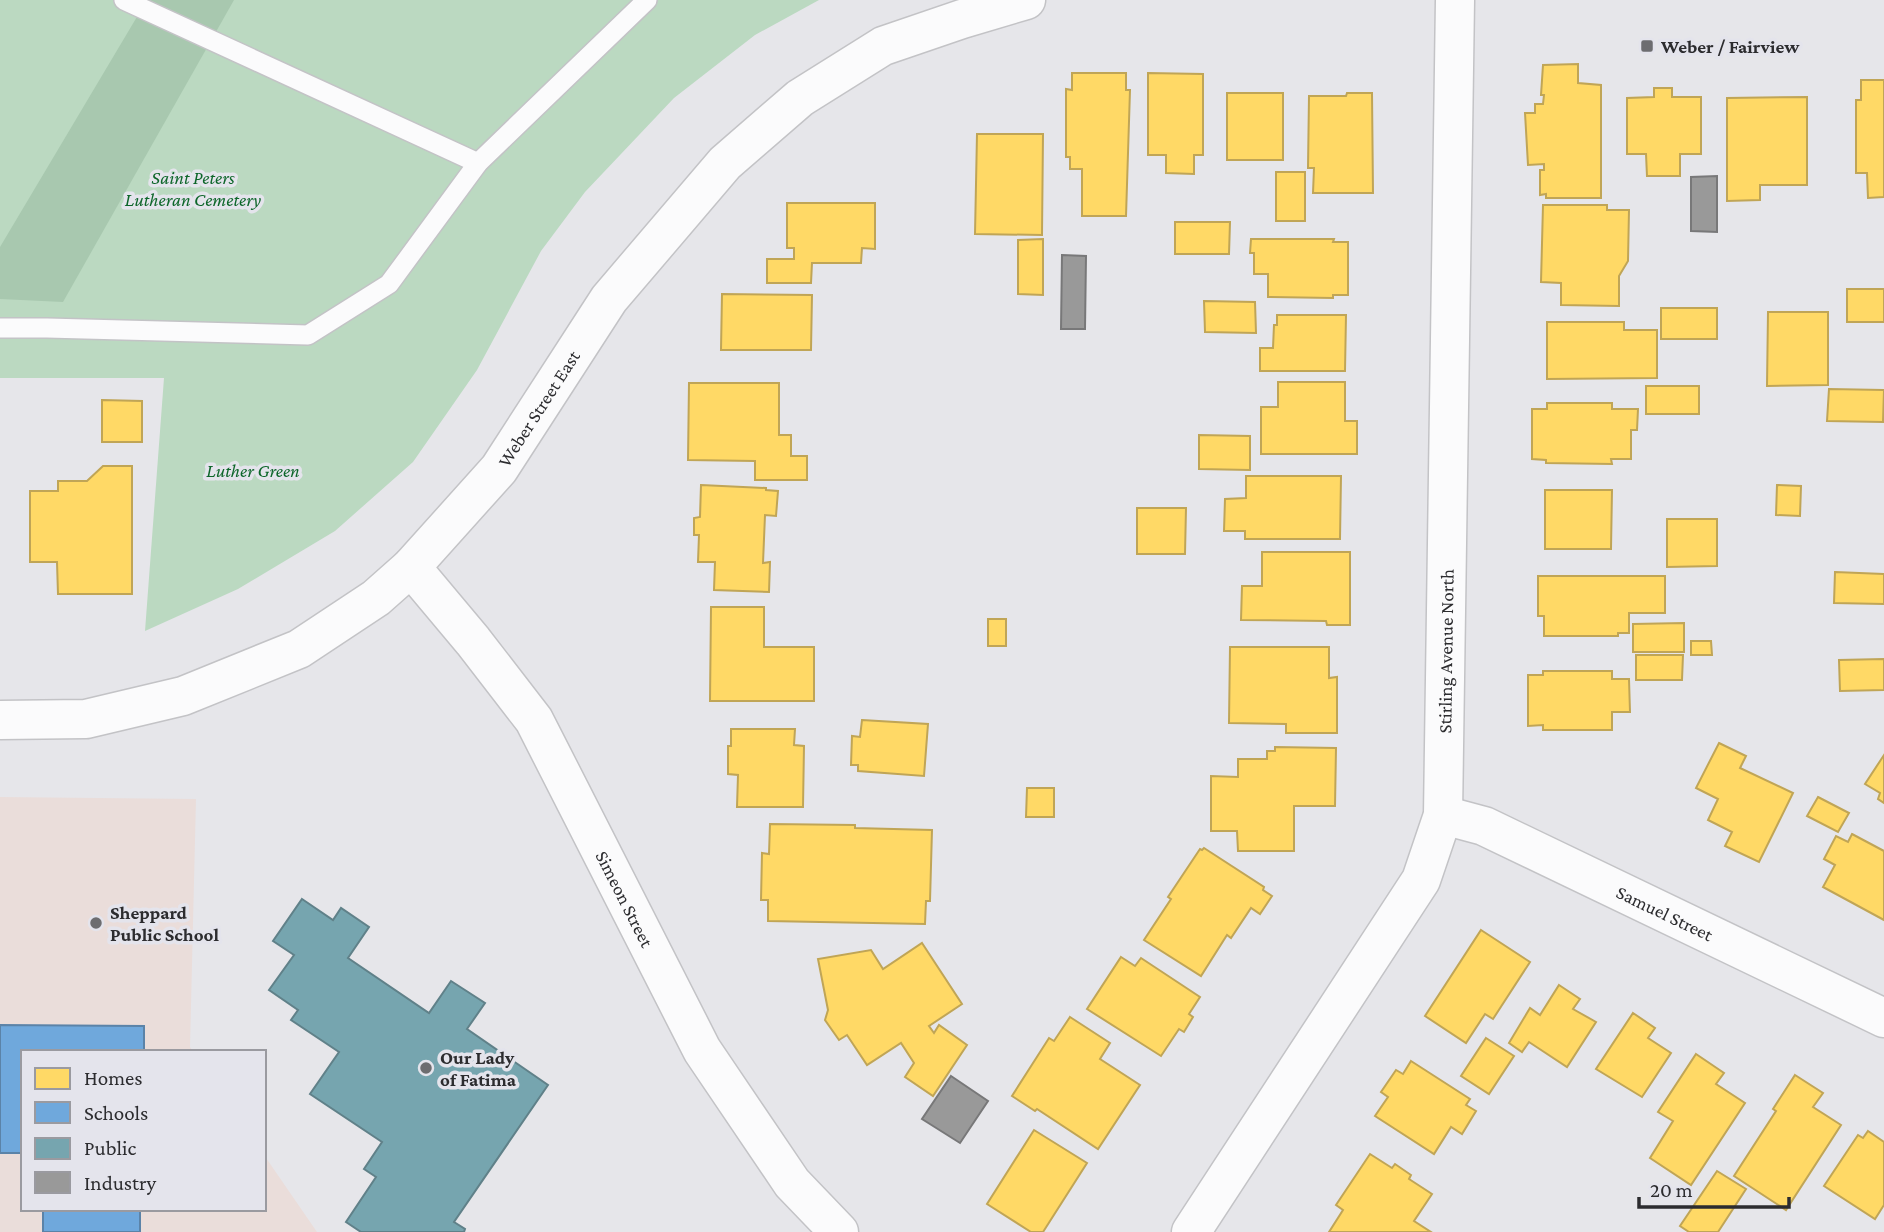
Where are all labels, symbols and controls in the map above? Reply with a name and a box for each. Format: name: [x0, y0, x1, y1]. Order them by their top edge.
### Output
place label: Weber / Fairview: [1660, 36, 1800, 57]
marker: Weber / Fairview: [1639, 38, 1655, 54]
park label: Saint Peters Lutheran Cemetery: [125, 167, 261, 210]
street label: Weber Street East: [493, 346, 584, 470]
park label: Luther Green: [206, 460, 300, 481]
street label: Stirling Avenue North: [1434, 569, 1457, 733]
street label: Simeon Street: [592, 847, 659, 951]
street label: Samuel Street: [1613, 881, 1717, 945]
place label: Sheppard Public School: [110, 902, 219, 945]
marker: Sheppard Public School: [88, 915, 104, 931]
place label: Our Lady of Fatima: [440, 1047, 517, 1090]
legend: [21, 1050, 266, 1211]
marker: Our Lady of Fatima: [418, 1060, 434, 1076]
text: Homes: [84, 1066, 143, 1090]
text: Schools: [84, 1101, 148, 1125]
text: Public: [84, 1136, 136, 1160]
scale bar: [1639, 1166, 1790, 1210]
text: Industry: [84, 1171, 157, 1195]
text: 20 m: [1650, 1178, 1693, 1202]

